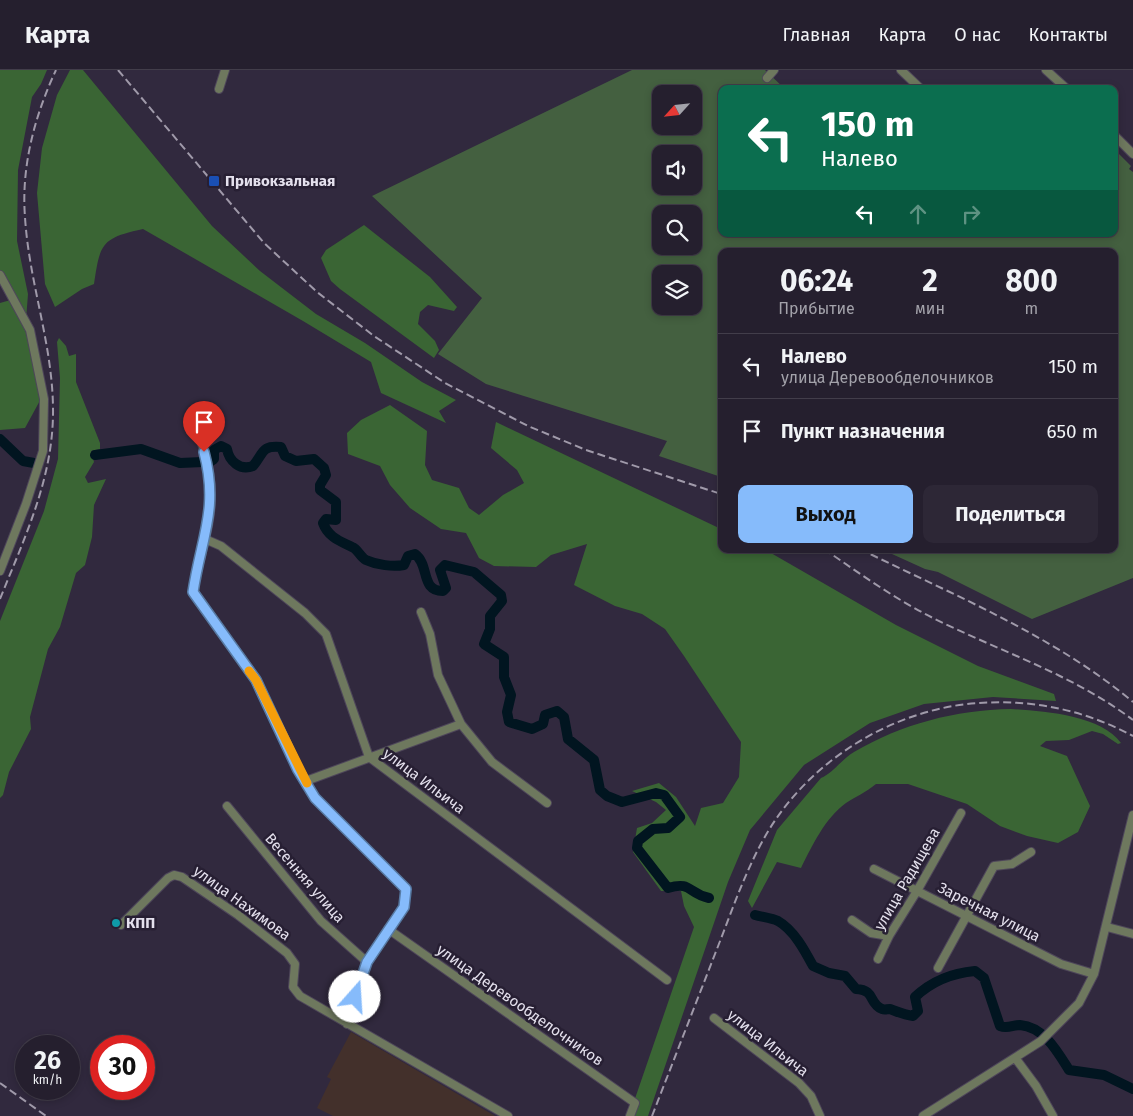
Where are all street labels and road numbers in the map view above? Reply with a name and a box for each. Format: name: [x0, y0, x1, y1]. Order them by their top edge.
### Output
street label: улица Ильича: [380, 744, 468, 818]
street label: улица Радищева: [870, 824, 944, 934]
street label: Весенняя улица: [261, 830, 349, 926]
street label: улица Нахимова: [190, 862, 294, 944]
street label: Заречная улица: [935, 878, 1043, 946]
street label: улица Деревообделочников: [433, 940, 607, 1070]
street label: улица Ильича: [724, 1006, 812, 1080]

